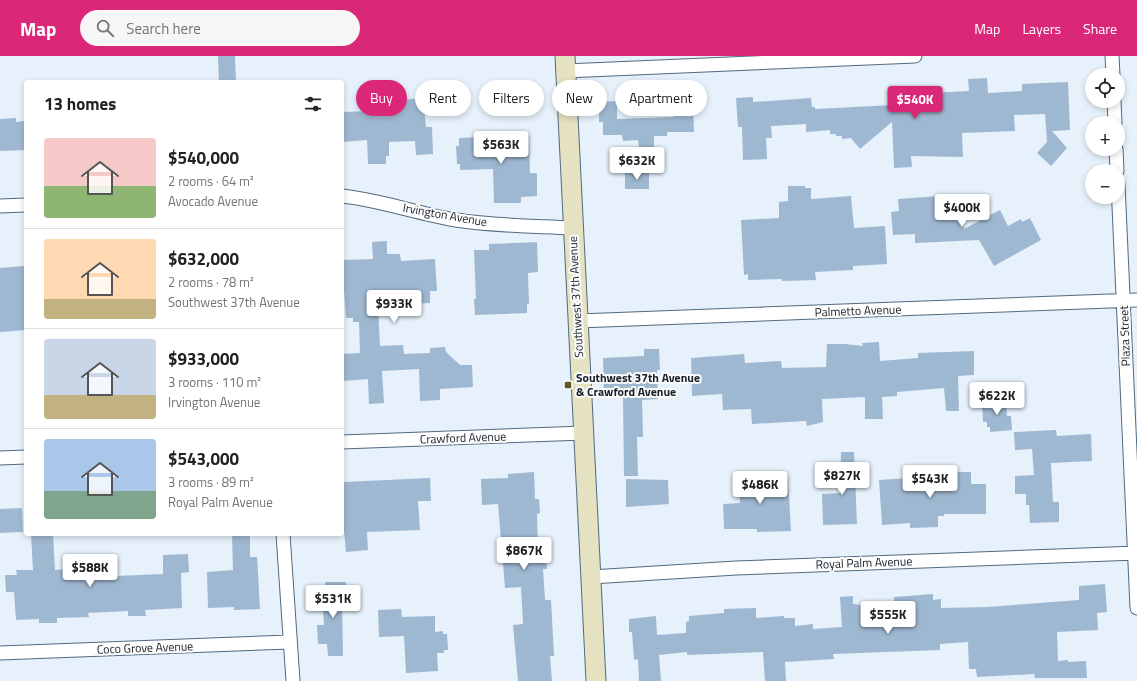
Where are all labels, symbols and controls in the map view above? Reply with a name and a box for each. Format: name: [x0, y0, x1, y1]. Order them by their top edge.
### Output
search box: [80, 10, 360, 46]
text: Map: [20, 14, 56, 43]
icon: search: [94, 17, 116, 39]
text: Search here: [126, 17, 201, 40]
text: Map: [974, 18, 1000, 39]
text: Layers: [1022, 18, 1061, 39]
text: Share: [1083, 18, 1117, 39]
map controls: [1085, 68, 1125, 204]
button: locate: [1085, 68, 1125, 108]
chip: Buy: [356, 80, 407, 116]
chip: Rent: [415, 80, 471, 116]
chip: Filters: [479, 80, 544, 116]
chip: New: [552, 80, 607, 116]
chip: Apartment: [615, 80, 707, 116]
pin: $540K: [887, 86, 943, 120]
text: $540K: [897, 89, 933, 109]
text: 13 homes: [44, 91, 116, 117]
icon: filters: [302, 93, 324, 115]
button: +: [1085, 116, 1125, 156]
pin: $563K: [473, 131, 529, 165]
text: $563K: [483, 134, 519, 154]
text: $540,000: [168, 145, 239, 171]
pin: $632K: [609, 147, 665, 181]
text: $632K: [619, 150, 655, 170]
icon: home: [76, 154, 124, 202]
button: −: [1085, 164, 1125, 204]
text: 2 rooms · 64 m²: [168, 171, 254, 191]
text: Avocado Avenue: [168, 191, 258, 211]
pin: $400K: [934, 194, 990, 228]
text: $400K: [944, 197, 980, 217]
street label: Irvington Avenue: [401, 198, 489, 231]
street label: Southwest 37th Avenue: [563, 236, 588, 358]
text: $632,000: [168, 246, 239, 272]
icon: home: [76, 255, 124, 303]
text: 2 rooms · 78 m²: [168, 272, 254, 292]
pin: $933K: [366, 290, 422, 324]
text: Southwest 37th Avenue: [168, 292, 300, 312]
text: $933K: [376, 293, 412, 313]
street label: Palmetto Avenue: [814, 299, 902, 322]
street label: Plaza Street: [1114, 304, 1135, 367]
text: $933,000: [168, 346, 239, 372]
icon: home: [76, 355, 124, 403]
place label: Southwest 37th Avenue & Crawford Avenue: [576, 368, 700, 401]
text: 3 rooms · 110 m²: [168, 372, 261, 392]
marker: Southwest 37th Avenue & Crawford Avenue: [563, 380, 573, 390]
pin: $622K: [969, 382, 1025, 416]
text: $622K: [979, 385, 1015, 405]
text: Irvington Avenue: [168, 392, 260, 412]
street label: Crawford Avenue: [419, 426, 507, 449]
text: $543,000: [168, 446, 239, 472]
icon: home: [76, 455, 124, 503]
pin: $827K: [814, 462, 870, 496]
text: $827K: [824, 465, 860, 485]
pin: $543K: [902, 465, 958, 499]
text: $543K: [912, 468, 948, 488]
pin: $486K: [732, 471, 788, 505]
text: 3 rooms · 89 m²: [168, 472, 254, 492]
text: $486K: [742, 474, 778, 494]
text: Royal Palm Avenue: [168, 492, 273, 512]
pin: $867K: [496, 537, 552, 571]
text: $867K: [506, 540, 542, 560]
street label: Royal Palm Avenue: [815, 551, 913, 574]
pin: $588K: [62, 554, 118, 588]
text: $588K: [72, 557, 108, 577]
pin: $531K: [305, 585, 361, 619]
text: $531K: [315, 588, 351, 608]
pin: $555K: [860, 601, 916, 635]
text: $555K: [870, 604, 906, 624]
street label: Coco Grove Avenue: [96, 636, 194, 659]

